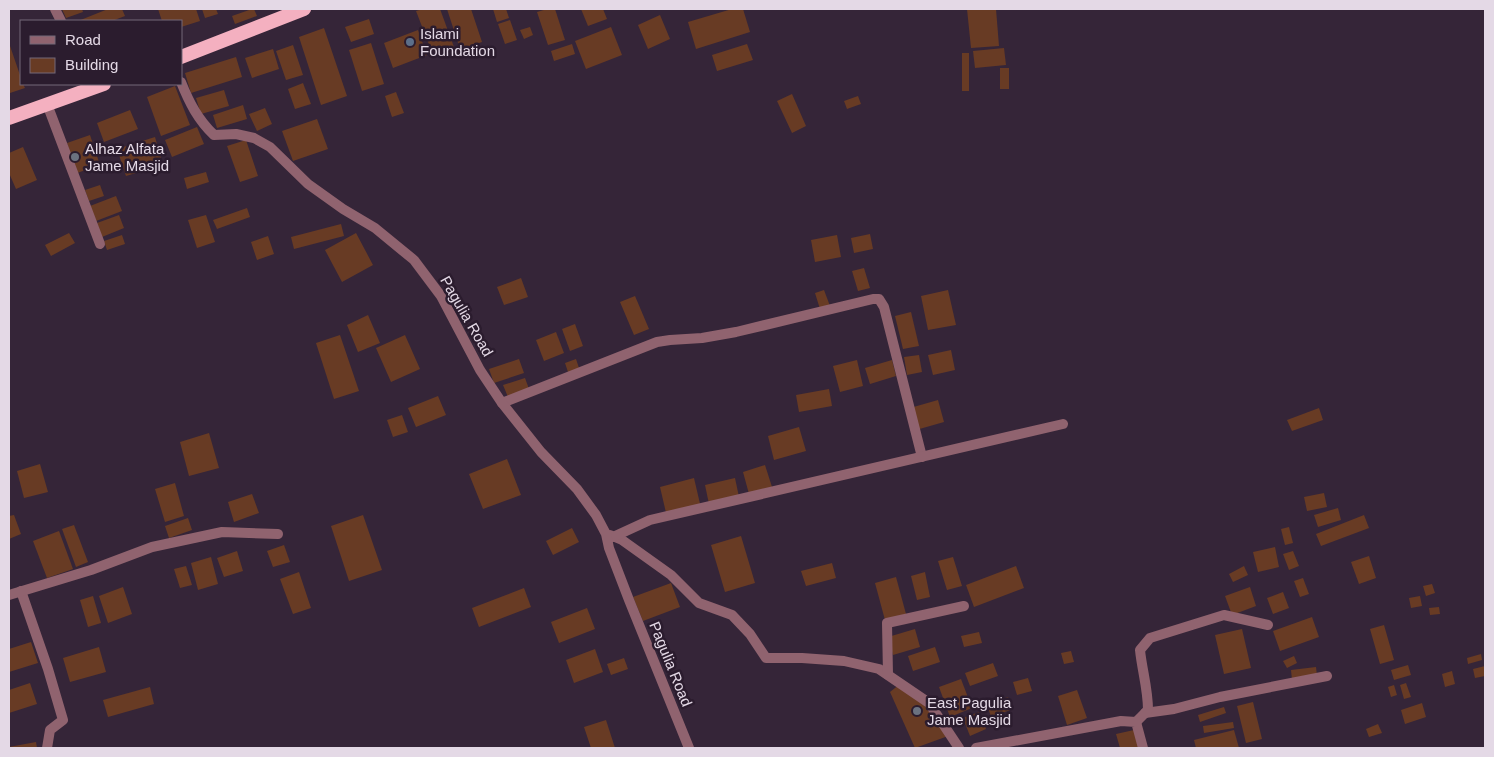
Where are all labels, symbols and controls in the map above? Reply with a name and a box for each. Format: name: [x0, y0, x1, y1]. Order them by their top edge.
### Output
legend: [20, 20, 182, 85]
place label: Islami Foundation: [420, 25, 495, 59]
text: Road: [65, 31, 101, 48]
marker: Islami Foundation: [404, 36, 416, 48]
text: Building: [65, 56, 118, 73]
place label: Alhaz Alfata Jame Masjid: [85, 140, 169, 174]
marker: Alhaz Alfata Jame Masjid: [69, 151, 81, 163]
street label: Pagulia Road: [437, 273, 497, 359]
street label: Pagulia Road: [646, 619, 696, 709]
place label: East Pagulia Jame Masjid: [927, 694, 1012, 728]
marker: East Pagulia Jame Masjid: [911, 705, 923, 717]

